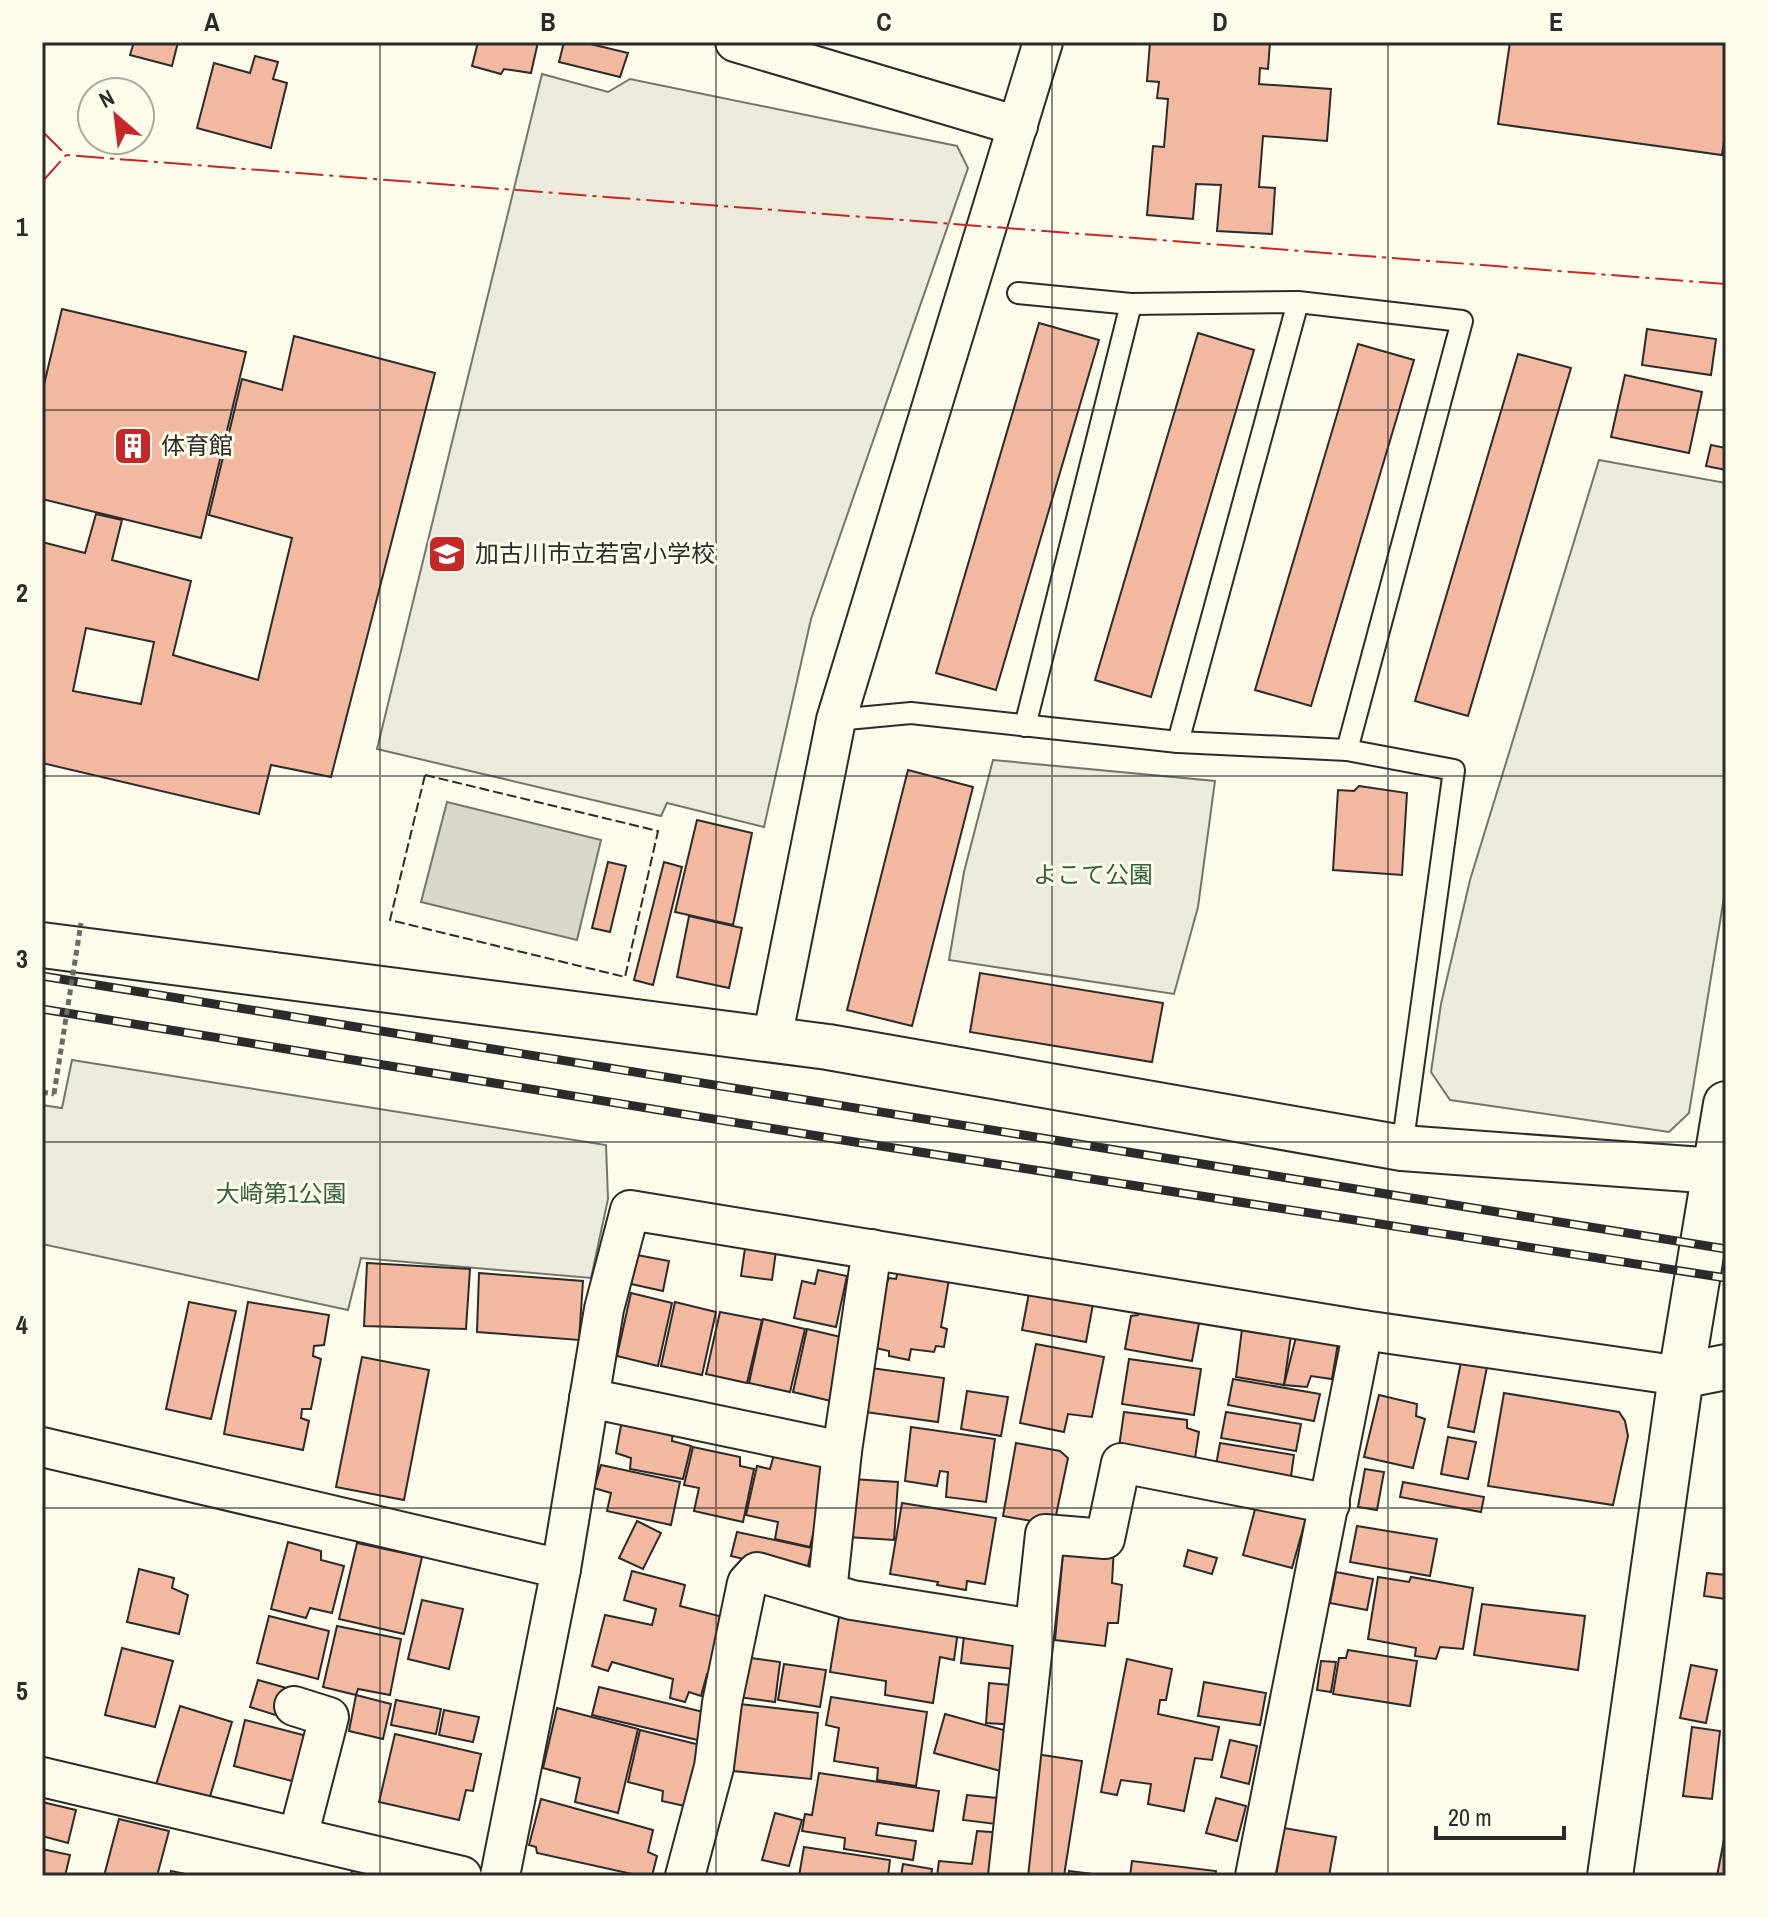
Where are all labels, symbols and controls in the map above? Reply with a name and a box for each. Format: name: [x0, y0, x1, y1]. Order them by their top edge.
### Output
text: A: [204, 4, 220, 39]
text: B: [540, 4, 556, 39]
text: C: [876, 4, 892, 39]
text: D: [1212, 4, 1228, 39]
text: E: [1549, 4, 1563, 39]
north arrow: [76, 76, 156, 156]
text: N: [94, 82, 119, 115]
text: 1: [16, 209, 28, 244]
building icon: 体育館: [112, 425, 154, 467]
place label: 体育館: [161, 429, 233, 461]
school or university icon: 加古川市立若宮小学校: [426, 533, 468, 575]
place label: 加古川市立若宮小学校: [475, 537, 715, 569]
text: 2: [16, 575, 28, 610]
park label: よこて公園: [1033, 858, 1153, 890]
text: 3: [16, 941, 28, 976]
park label: 大崎第1公園: [216, 1177, 346, 1209]
text: 4: [16, 1307, 28, 1342]
text: 5: [16, 1673, 28, 1708]
scale bar: [1436, 1790, 1564, 1840]
text: 20 m: [1448, 1801, 1492, 1833]

